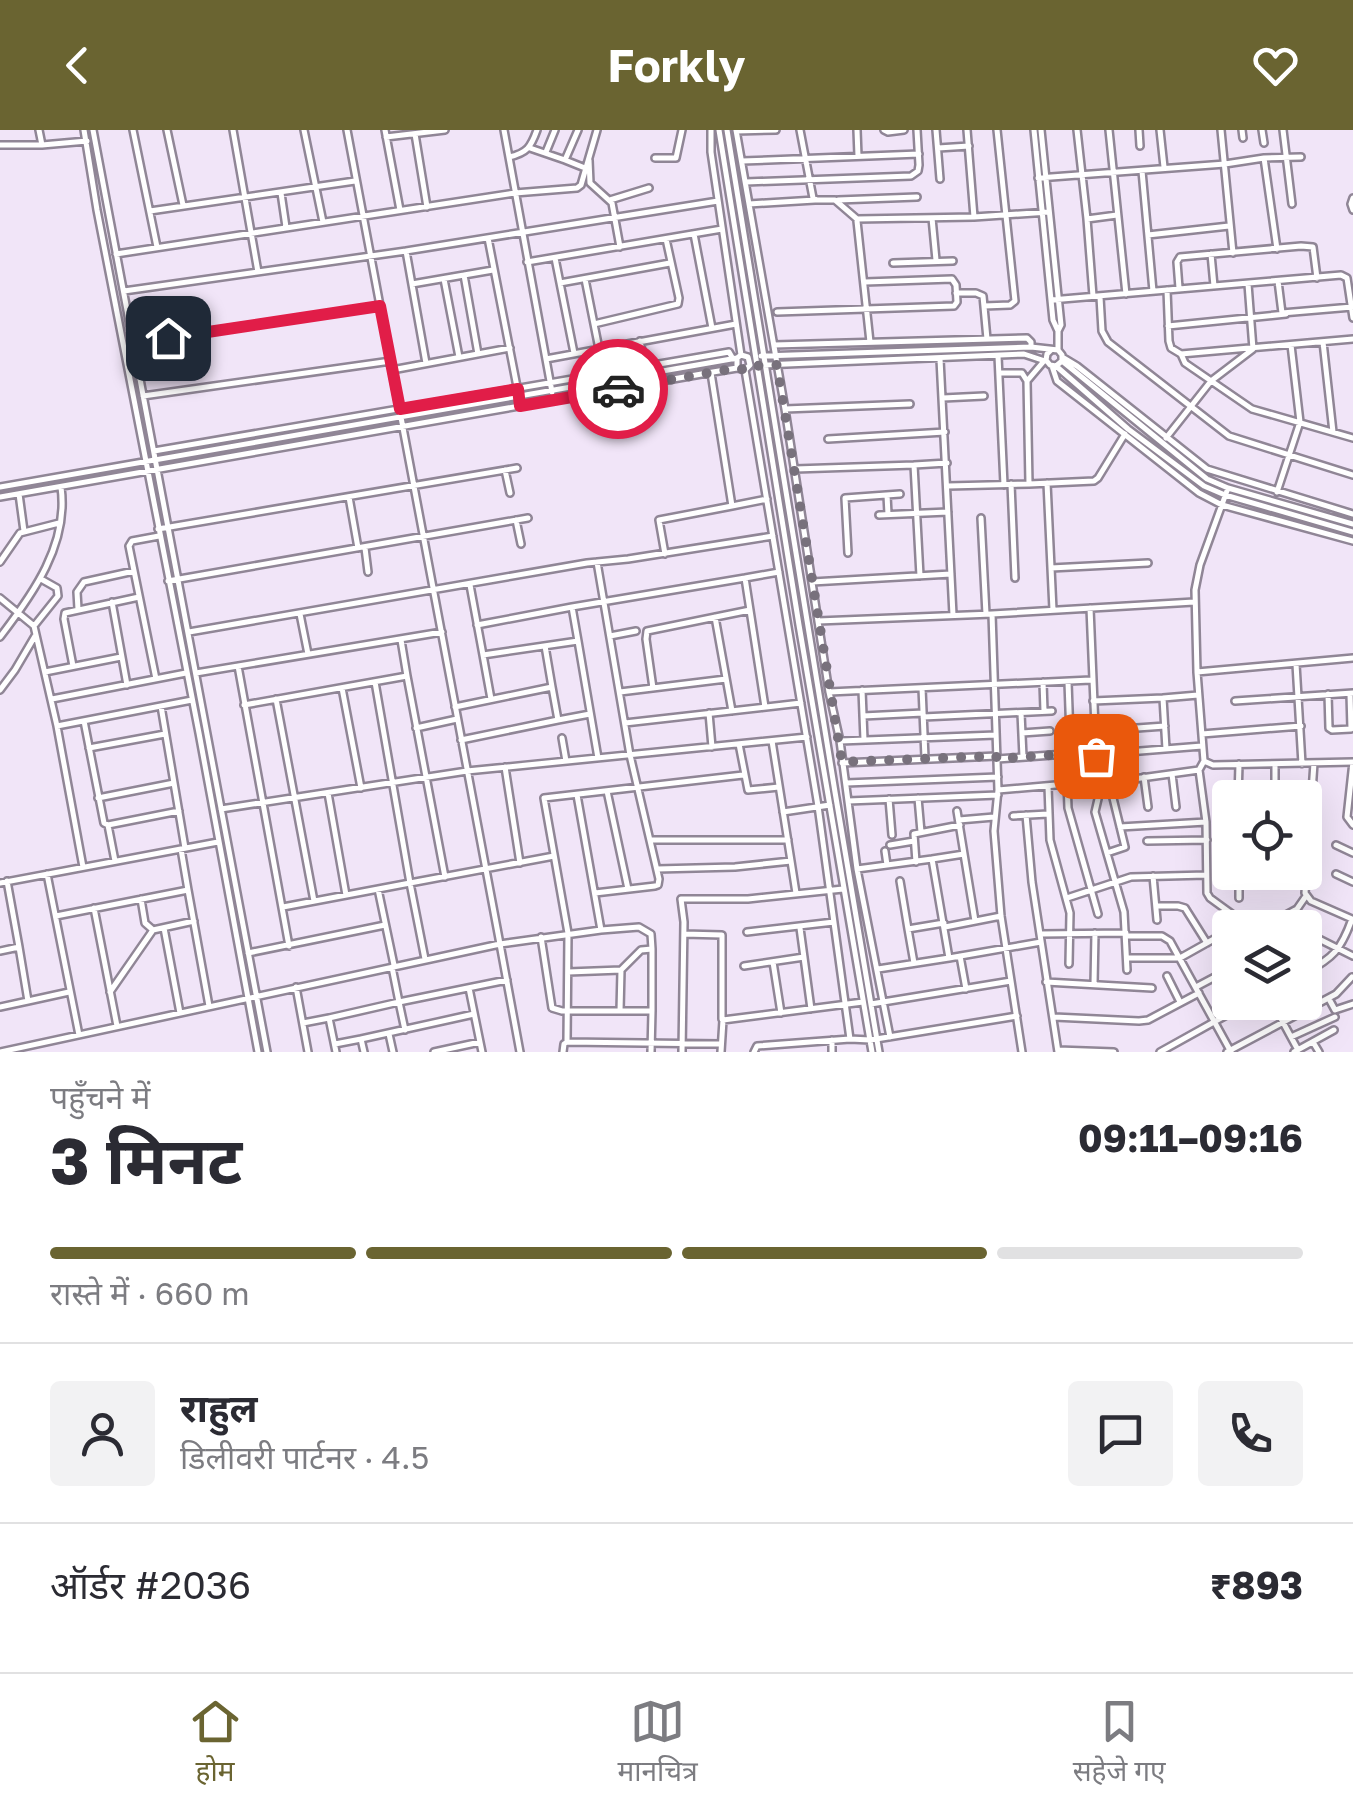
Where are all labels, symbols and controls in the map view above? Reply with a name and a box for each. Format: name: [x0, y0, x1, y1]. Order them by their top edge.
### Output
icon: back: [50, 38, 105, 93]
text: Forkly: [607, 38, 746, 92]
icon: heart: [1248, 38, 1303, 93]
pin: [126, 296, 211, 381]
icon: home: [141, 311, 196, 366]
courier: [568, 339, 668, 439]
icon: car: [591, 362, 646, 417]
pin: [1054, 714, 1139, 799]
icon: bag: [1069, 729, 1124, 784]
map controls: [1212, 780, 1322, 1020]
button: locate: [1212, 780, 1322, 890]
button: layers: [1212, 910, 1322, 1020]
text: पहुँचने में: [50, 1078, 150, 1116]
text: 09:11–09:16: [1078, 1115, 1303, 1160]
text: 3 मिनट: [50, 1120, 242, 1198]
text: रास्ते में · 660 m: [50, 1274, 250, 1312]
button: person: [50, 1381, 155, 1486]
button: chat: [1068, 1381, 1173, 1486]
button: phone: [1198, 1381, 1303, 1486]
text: राहुल: [180, 1385, 257, 1430]
text: डिलीवरी पार्टनर · 4.5: [180, 1438, 429, 1476]
text: ऑर्डर #2036: [50, 1562, 251, 1607]
text: ₹893: [1210, 1562, 1303, 1607]
tab: होम: [188, 1694, 243, 1792]
tab: मानचित्र: [618, 1694, 698, 1792]
tab: सहेजे गए: [1073, 1694, 1165, 1792]

